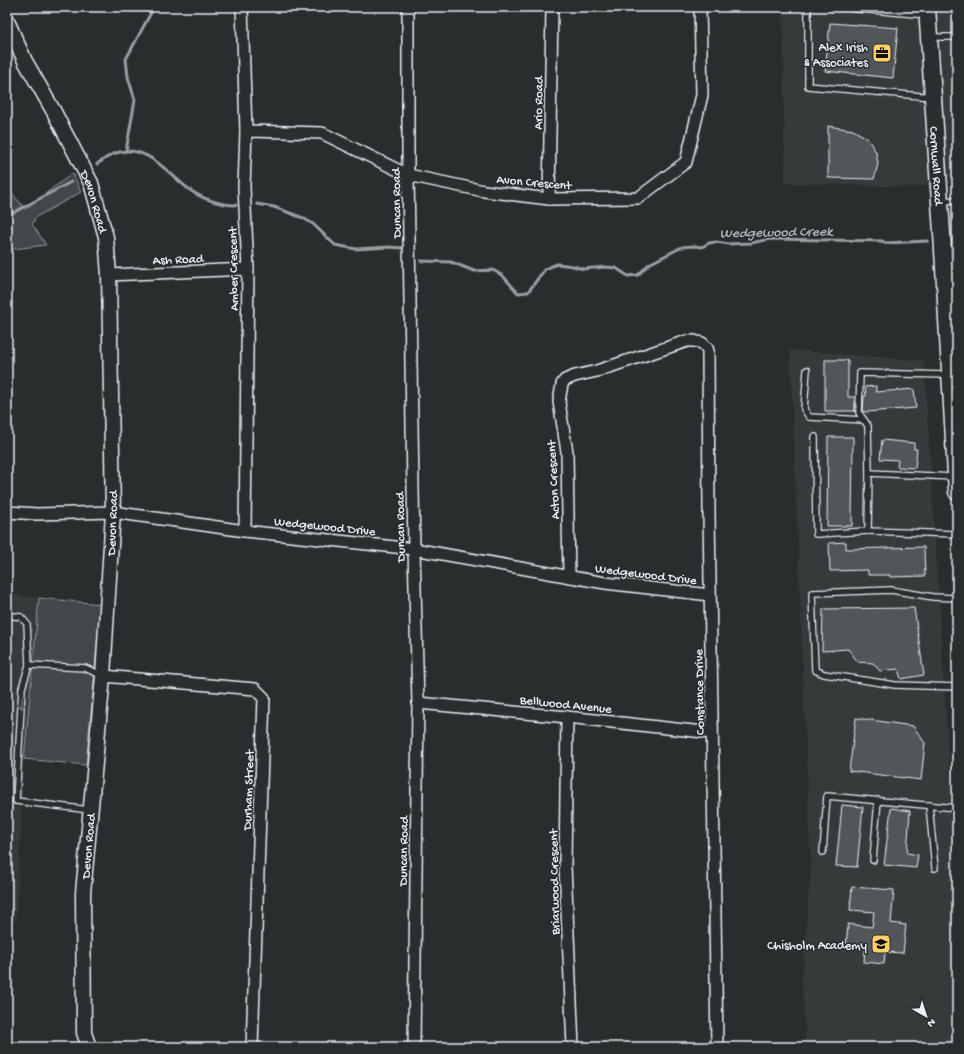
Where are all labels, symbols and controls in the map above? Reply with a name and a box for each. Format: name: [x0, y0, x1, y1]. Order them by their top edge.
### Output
place label: Alex Irish & Associates: [804, 41, 869, 71]
office icon: Alex Irish & Associates: [871, 42, 893, 64]
street label: Ario Road: [532, 75, 547, 130]
street label: Cornwall Road: [925, 126, 945, 207]
street label: Duncan Road: [389, 166, 406, 239]
street label: Devon Road: [75, 167, 110, 236]
street label: Avon Crescent: [496, 173, 574, 194]
water label: Wedgewood Creek: [720, 224, 834, 243]
street label: Amber Crescent: [226, 225, 243, 311]
street label: Ash Road: [152, 252, 205, 269]
street label: Acton Crescent: [545, 438, 564, 520]
street label: Devon Road: [105, 489, 122, 557]
street label: Duncan Road: [393, 490, 410, 563]
street label: Wedgewood Drive: [273, 515, 377, 540]
street label: Wedgewood Drive: [594, 562, 698, 589]
street label: Constance Drive: [692, 649, 709, 735]
street label: Bellwood Avenue: [518, 693, 613, 718]
one-way arrow: [18, 696, 25, 709]
street label: Durham Street: [241, 748, 258, 832]
street label: Devon Road: [79, 812, 100, 880]
street label: Duncan Road: [396, 815, 413, 887]
street label: Briarwood Crescent: [547, 827, 564, 936]
school or university icon: Chisholm Academy: [870, 933, 892, 955]
place label: Chisholm Academy: [767, 939, 868, 954]
north arrow: [906, 996, 946, 1036]
text: N: [924, 1015, 938, 1029]

